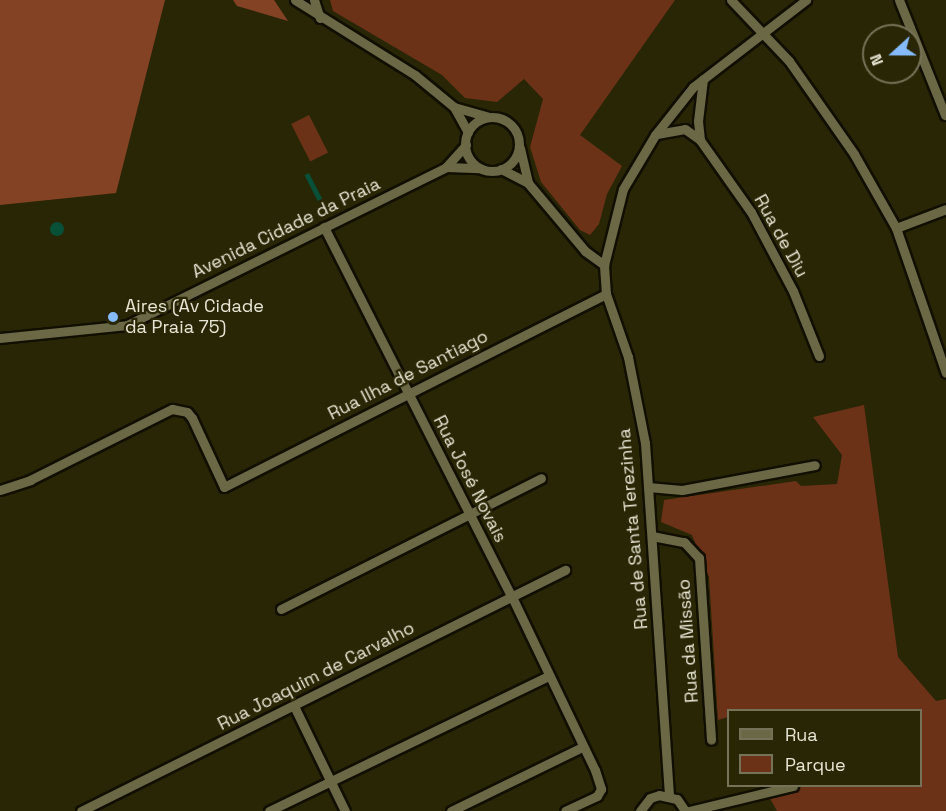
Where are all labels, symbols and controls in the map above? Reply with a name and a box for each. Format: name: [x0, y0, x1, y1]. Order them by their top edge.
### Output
north arrow: [862, 24, 922, 84]
text: N: [865, 51, 888, 69]
street label: Avenida Cidade da Praia: [188, 173, 384, 283]
street label: Rua de Diu: [749, 191, 813, 281]
place label: Aires (Av Cidade da Praia 75): [125, 296, 264, 338]
marker: Aires (Av Cidade da Praia 75): [106, 310, 120, 324]
street label: Rua Ilha de Santiago: [324, 325, 492, 425]
street label: Rua José Novais: [429, 412, 511, 546]
street label: Rua de Santa Terezinha: [613, 427, 653, 631]
street label: Rua da Missão: [673, 578, 703, 704]
street label: Rua Joaquim de Carvalho: [214, 617, 418, 735]
legend: [727, 709, 922, 787]
text: Rua: [785, 723, 818, 746]
text: Parque: [785, 753, 846, 776]

